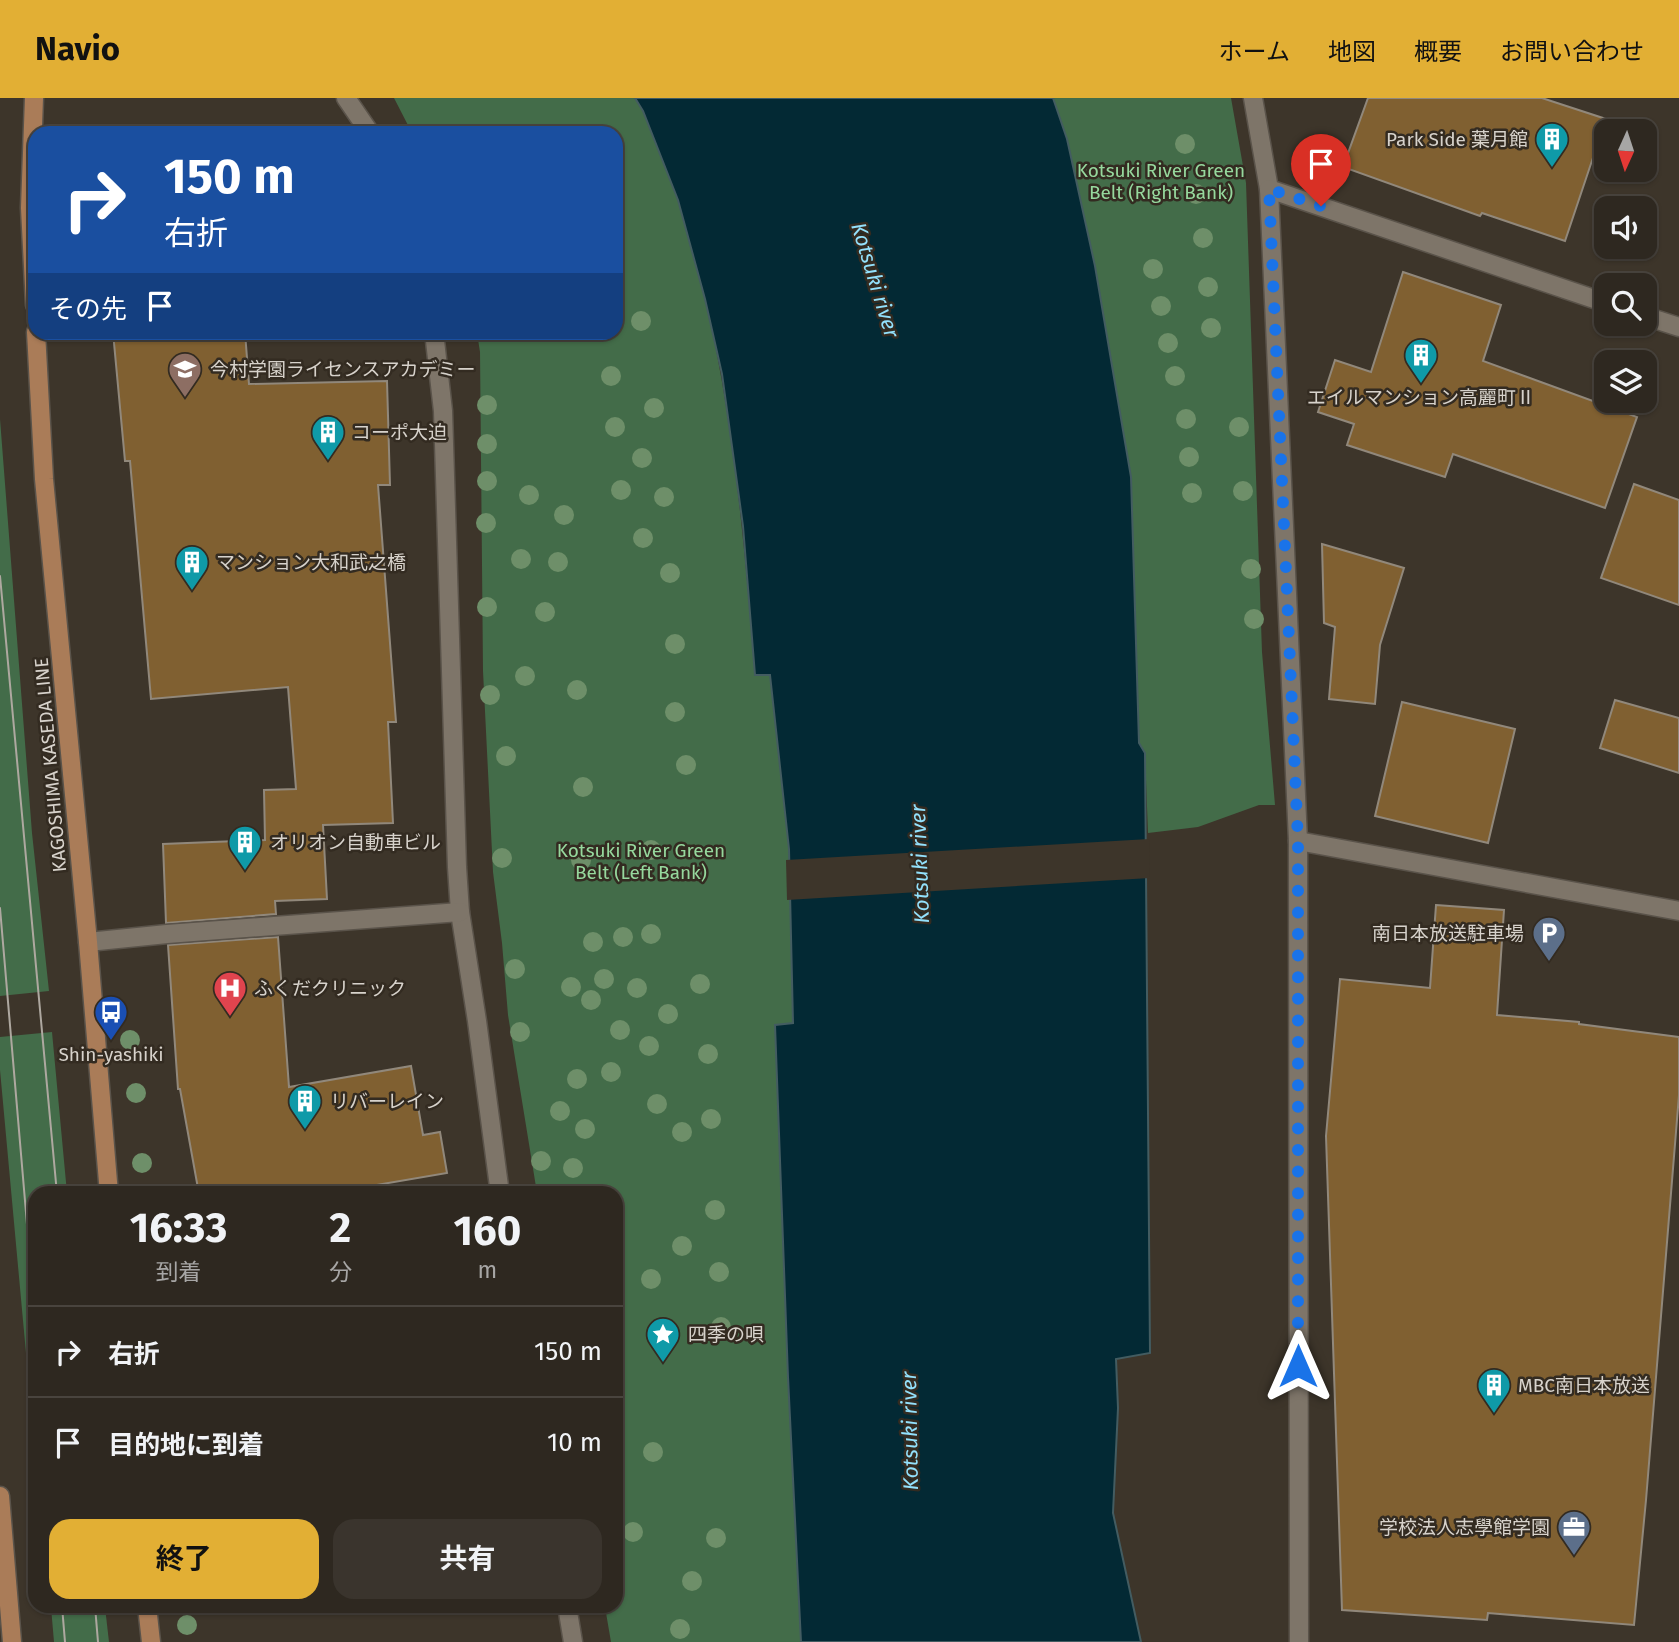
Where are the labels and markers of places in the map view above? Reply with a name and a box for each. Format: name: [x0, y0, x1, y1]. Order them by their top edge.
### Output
building icon: Park Side 葉月館: [1533, 120, 1571, 169]
place label: Park Side 葉月館: [1386, 128, 1528, 151]
pin: [1291, 134, 1351, 206]
building icon: エイルマンション高麗町Ⅱ: [1402, 336, 1440, 385]
school or university icon: 今村学園ライセンスアカデミー: [166, 350, 204, 399]
place label: 今村学園ライセンスアカデミー: [210, 358, 476, 381]
place label: エイルマンション高麗町Ⅱ: [1307, 386, 1535, 409]
building icon: コーポ大迫: [309, 413, 347, 462]
place label: コーポ大迫: [352, 421, 447, 444]
building icon: マンション大和武之橋: [173, 543, 211, 592]
place label: マンション大和武之橋: [216, 551, 406, 574]
building icon: オリオン自動車ビル: [226, 823, 264, 872]
place label: オリオン自動車ビル: [270, 831, 441, 854]
parking icon: 南日本放送駐車場: [1530, 914, 1568, 963]
place label: 南日本放送駐車場: [1372, 922, 1524, 945]
hospital icon: ふくだクリニック: [211, 969, 249, 1018]
place label: ふくだクリニック: [254, 977, 406, 1000]
bus stop icon: Shin-yashiki: [92, 993, 130, 1042]
place label: Shin-yashiki: [58, 1043, 164, 1066]
building icon: リバーレイン: [286, 1082, 324, 1131]
place label: リバーレイン: [330, 1090, 444, 1113]
place icon: 四季の唄: [644, 1315, 682, 1364]
place label: 四季の唄: [688, 1323, 764, 1346]
building icon: MBC南日本放送: [1475, 1366, 1513, 1415]
place label: MBC南日本放送: [1518, 1374, 1650, 1397]
office icon: 学校法人志學館学園: [1555, 1508, 1593, 1557]
place label: 学校法人志學館学園: [1379, 1516, 1550, 1539]

